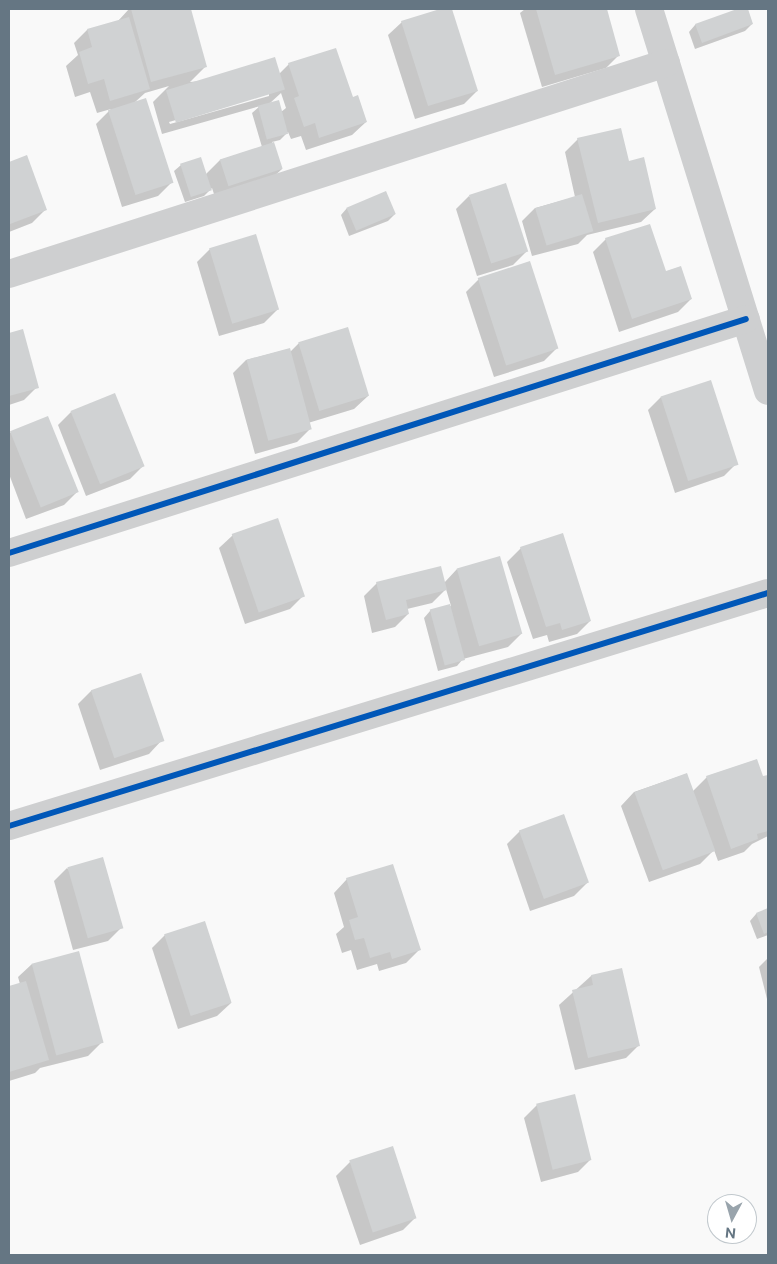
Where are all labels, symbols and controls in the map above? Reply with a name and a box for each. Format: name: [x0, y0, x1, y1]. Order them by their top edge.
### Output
north arrow: [707, 1194, 757, 1244]
text: N: [724, 1224, 737, 1241]

